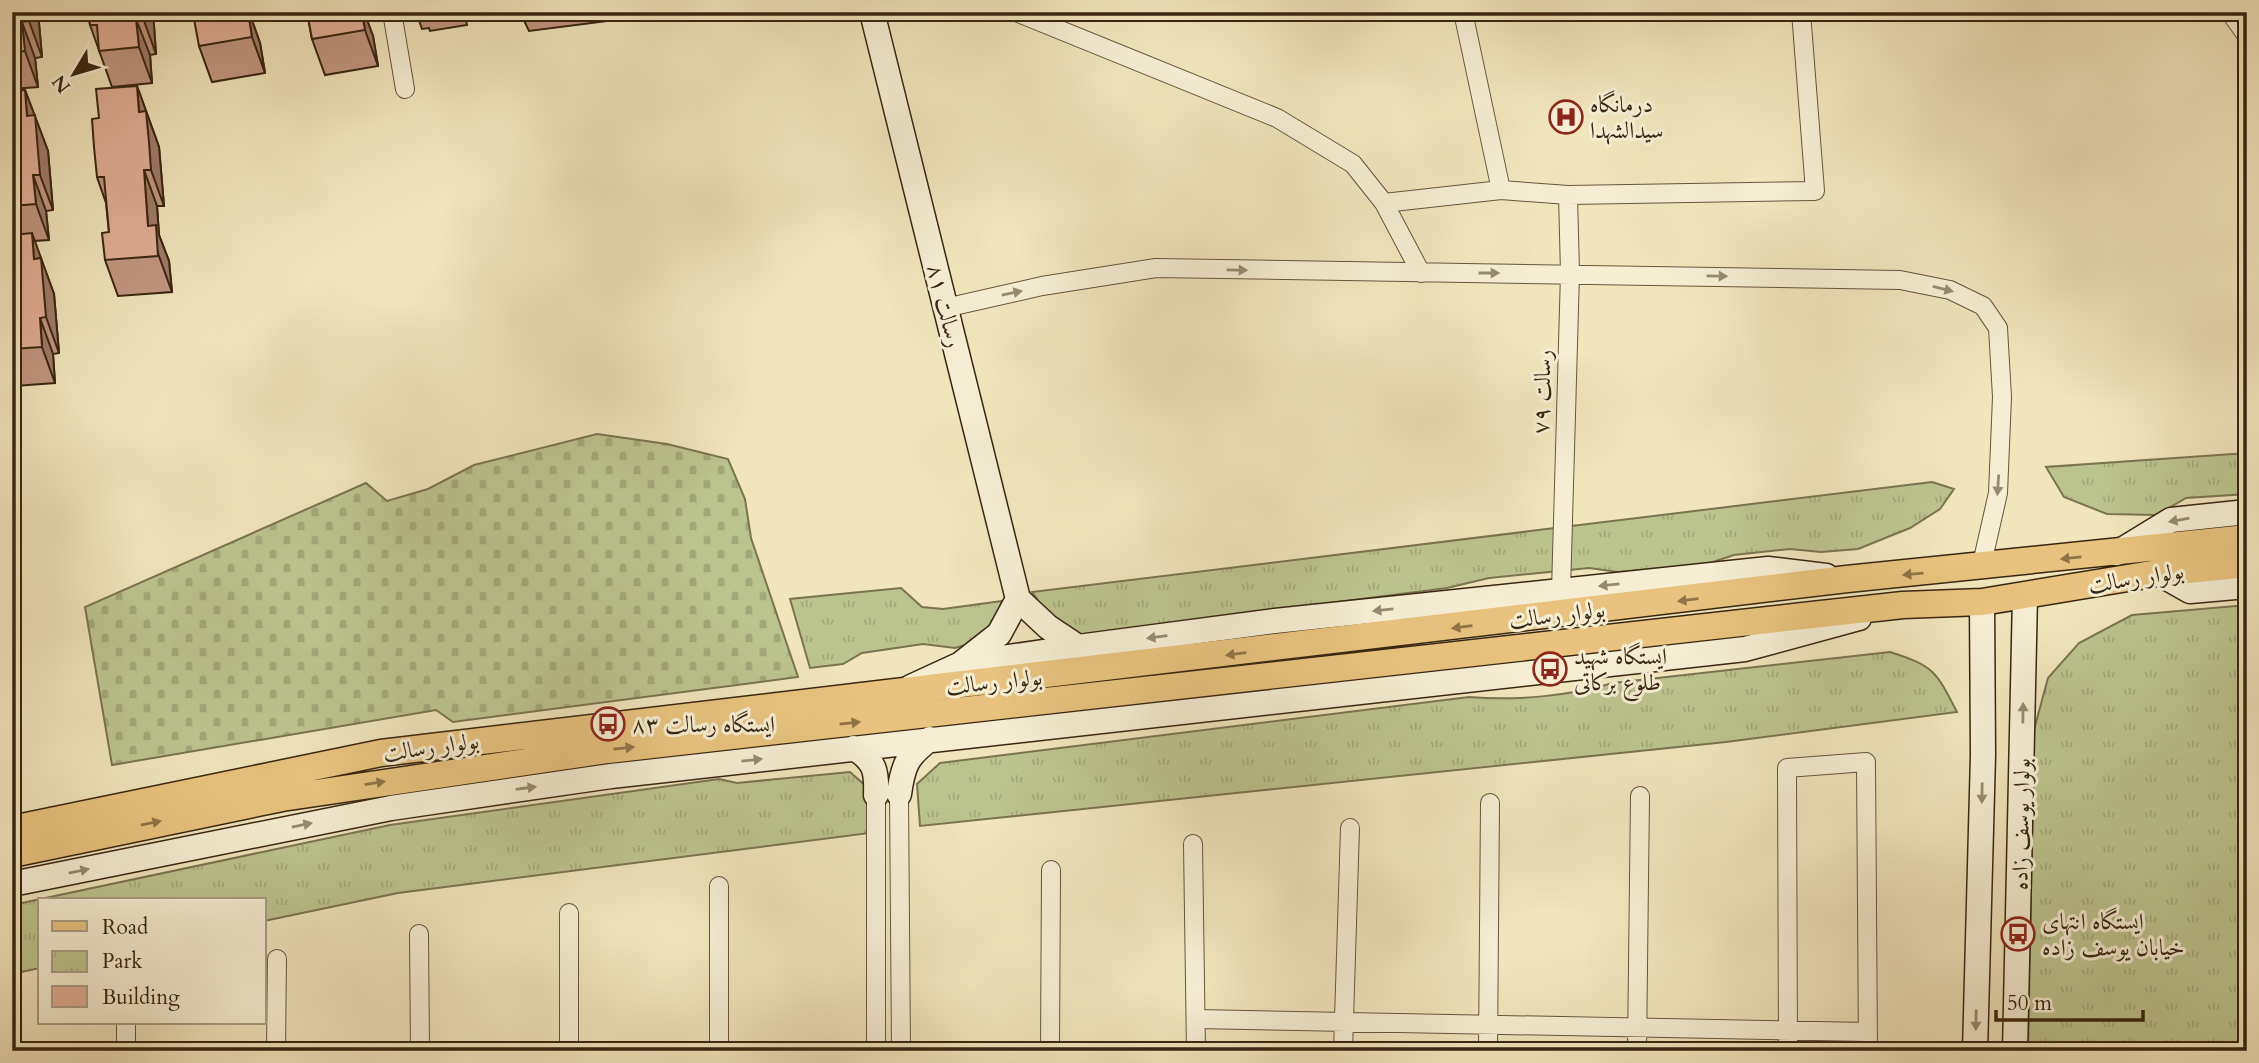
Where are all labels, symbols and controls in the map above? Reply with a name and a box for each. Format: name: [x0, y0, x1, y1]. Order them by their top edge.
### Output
north arrow: [38, 38, 108, 108]
text: N: [46, 69, 77, 98]
place label: درمانگاه سیدالشهدا: [1590, 89, 1664, 146]
hospital icon: درمانگاه سیدالشهدا: [1547, 98, 1585, 136]
street label: رسالت ۸۱: [920, 261, 970, 351]
one-way arrow: [1226, 264, 1248, 275]
one-way arrow: [1479, 267, 1501, 279]
one-way arrow: [1706, 270, 1728, 282]
one-way arrow: [1933, 284, 1955, 295]
one-way arrow: [1001, 287, 1023, 298]
street label: رسالت ۷۹: [1525, 349, 1559, 435]
one-way arrow: [1992, 475, 2003, 497]
one-way arrow: [2168, 515, 2190, 526]
one-way arrow: [2060, 552, 2082, 563]
street label: بولوار رسالت: [2086, 555, 2186, 601]
one-way arrow: [1902, 569, 1924, 580]
one-way arrow: [1598, 580, 1620, 591]
street label: بولوار رسالت: [1507, 594, 1607, 636]
one-way arrow: [1676, 594, 1698, 605]
one-way arrow: [1372, 605, 1394, 616]
one-way arrow: [1450, 621, 1472, 632]
one-way arrow: [1146, 631, 1168, 642]
place label: ایستگاه شهید طلوع برکاتی: [1574, 641, 1667, 702]
one-way arrow: [1225, 648, 1247, 659]
bus stop icon: ایستگاه شهید طلوع برکاتی: [1531, 650, 1569, 688]
street label: بولوار رسالت: [944, 662, 1044, 702]
one-way arrow: [2018, 702, 2029, 724]
bus stop icon: ایستگاه رسالت ۸۳: [589, 705, 627, 743]
place label: ایستگاه رسالت ۸۳: [632, 709, 775, 740]
one-way arrow: [839, 717, 861, 728]
street label: بولوار رسالت: [381, 725, 481, 769]
one-way arrow: [613, 742, 635, 753]
one-way arrow: [741, 754, 763, 765]
street label: بولوار یوسف زاده: [2004, 758, 2038, 890]
one-way arrow: [364, 777, 386, 788]
one-way arrow: [516, 782, 538, 793]
one-way arrow: [1976, 782, 1987, 804]
one-way arrow: [140, 818, 162, 829]
one-way arrow: [291, 819, 313, 830]
one-way arrow: [68, 865, 90, 876]
legend: [38, 898, 266, 1024]
place label: ایستگاه انتهای خیابان یوسف زاده: [2042, 906, 2185, 963]
text: Road: [102, 913, 148, 942]
bus stop icon: ایستگاه انتهای خیابان یوسف زاده: [1999, 915, 2037, 953]
text: Park: [102, 947, 143, 976]
scale bar: [1996, 979, 2144, 1023]
text: Building: [102, 983, 180, 1012]
text: 50 m: [2007, 989, 2052, 1018]
one-way arrow: [1970, 1009, 1982, 1031]

